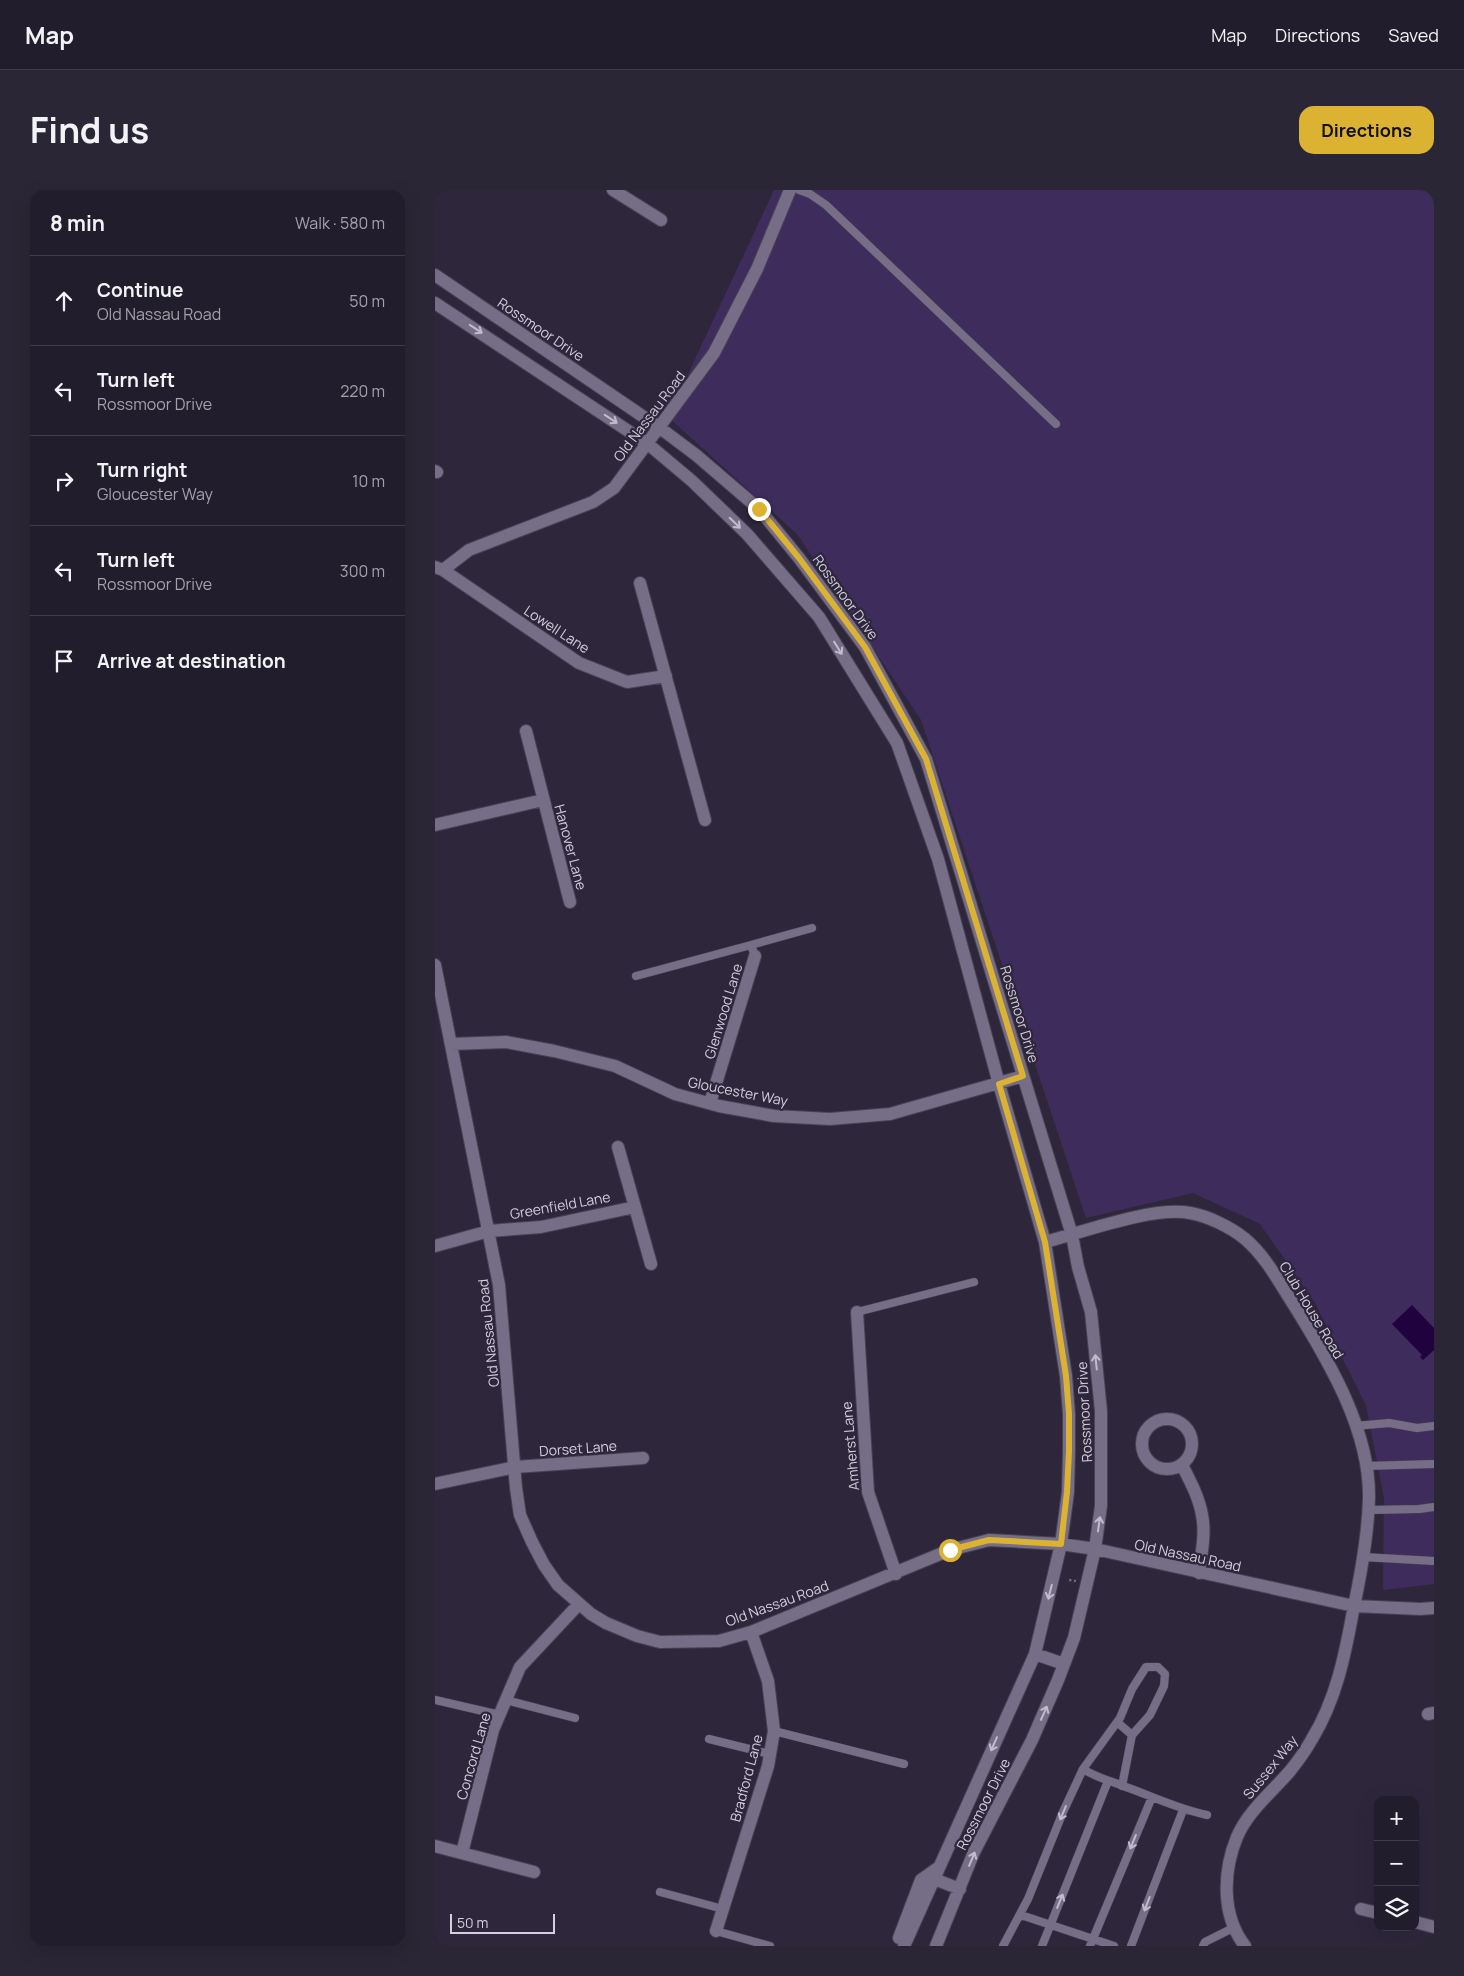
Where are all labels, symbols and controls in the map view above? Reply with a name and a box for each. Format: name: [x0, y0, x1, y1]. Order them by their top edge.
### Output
text: Map: [25, 18, 74, 51]
text: Map: [1211, 23, 1247, 47]
text: Directions: [1275, 23, 1360, 47]
text: Saved: [1388, 23, 1439, 47]
text: Find us: [30, 106, 149, 154]
button: Directions: [1299, 106, 1434, 154]
text: 8 min: [50, 209, 105, 237]
text: Walk · 580 m: [295, 212, 385, 234]
text: Continue: [97, 277, 183, 303]
icon: ahead: [50, 287, 78, 315]
text: 50 m: [349, 290, 385, 312]
street label: Rossmoor Drive: [494, 293, 588, 365]
text: Old Nassau Road: [97, 303, 221, 325]
one-way arrow: [468, 325, 482, 335]
text: Turn left: [97, 367, 175, 393]
street label: Old Nassau Road: [609, 367, 689, 465]
icon: left: [50, 377, 78, 405]
text: 220 m: [340, 380, 385, 402]
text: Rossmoor Drive: [97, 393, 212, 415]
one-way arrow: [604, 414, 618, 424]
text: Turn right: [97, 457, 187, 483]
icon: right: [50, 467, 78, 495]
text: 10 m: [352, 470, 385, 492]
text: Gloucester Way: [97, 483, 213, 505]
route end: [748, 498, 771, 521]
one-way arrow: [729, 517, 742, 529]
text: Turn left: [97, 547, 175, 573]
street label: Rossmoor Drive: [809, 551, 883, 643]
icon: left: [50, 557, 78, 585]
text: 300 m: [340, 560, 385, 582]
text: Rossmoor Drive: [97, 573, 212, 595]
street label: Lowell Lane: [521, 601, 593, 657]
one-way arrow: [834, 641, 844, 655]
icon: arrive: [50, 647, 78, 675]
text: Arrive at destination: [97, 648, 286, 674]
street label: Hanover Lane: [550, 802, 592, 892]
street label: Glenwood Lane: [699, 961, 747, 1061]
street label: Rossmoor Drive: [996, 963, 1044, 1065]
street label: Gloucester Way: [686, 1072, 790, 1110]
street label: Greenfield Lane: [508, 1187, 612, 1223]
street label: Club House Road: [1275, 1258, 1349, 1362]
street label: Old Nassau Road: [473, 1278, 503, 1388]
one-way arrow: [1091, 1354, 1101, 1370]
street label: Rossmoor Drive: [1072, 1361, 1096, 1463]
street label: Amherst Lane: [837, 1401, 863, 1491]
street label: Dorset Lane: [539, 1436, 617, 1460]
one-way arrow: [1094, 1516, 1104, 1532]
street label: Old Nassau Road: [1133, 1534, 1243, 1576]
route start: [939, 1539, 962, 1562]
street label: Old Nassau Road: [723, 1575, 831, 1631]
one-way arrow: [1045, 1583, 1054, 1599]
one-way arrow: [1040, 1706, 1049, 1721]
street label: Concord Lane: [451, 1710, 495, 1802]
street label: Sussex Way: [1238, 1731, 1302, 1803]
street label: Bradford Lane: [725, 1732, 767, 1824]
one-way arrow: [989, 1736, 999, 1751]
street label: Rossmoor Drive: [952, 1755, 1014, 1853]
map controls: [1374, 1796, 1419, 1931]
button: +: [1374, 1796, 1419, 1841]
one-way arrow: [1057, 1805, 1067, 1820]
one-way arrow: [1128, 1835, 1137, 1850]
button: −: [1374, 1841, 1419, 1886]
one-way arrow: [968, 1852, 977, 1867]
button: layers: [1374, 1886, 1419, 1931]
one-way arrow: [1056, 1894, 1065, 1909]
one-way arrow: [1142, 1896, 1151, 1912]
scale bar: [450, 1911, 555, 1934]
text: 50 m: [457, 1913, 488, 1932]

